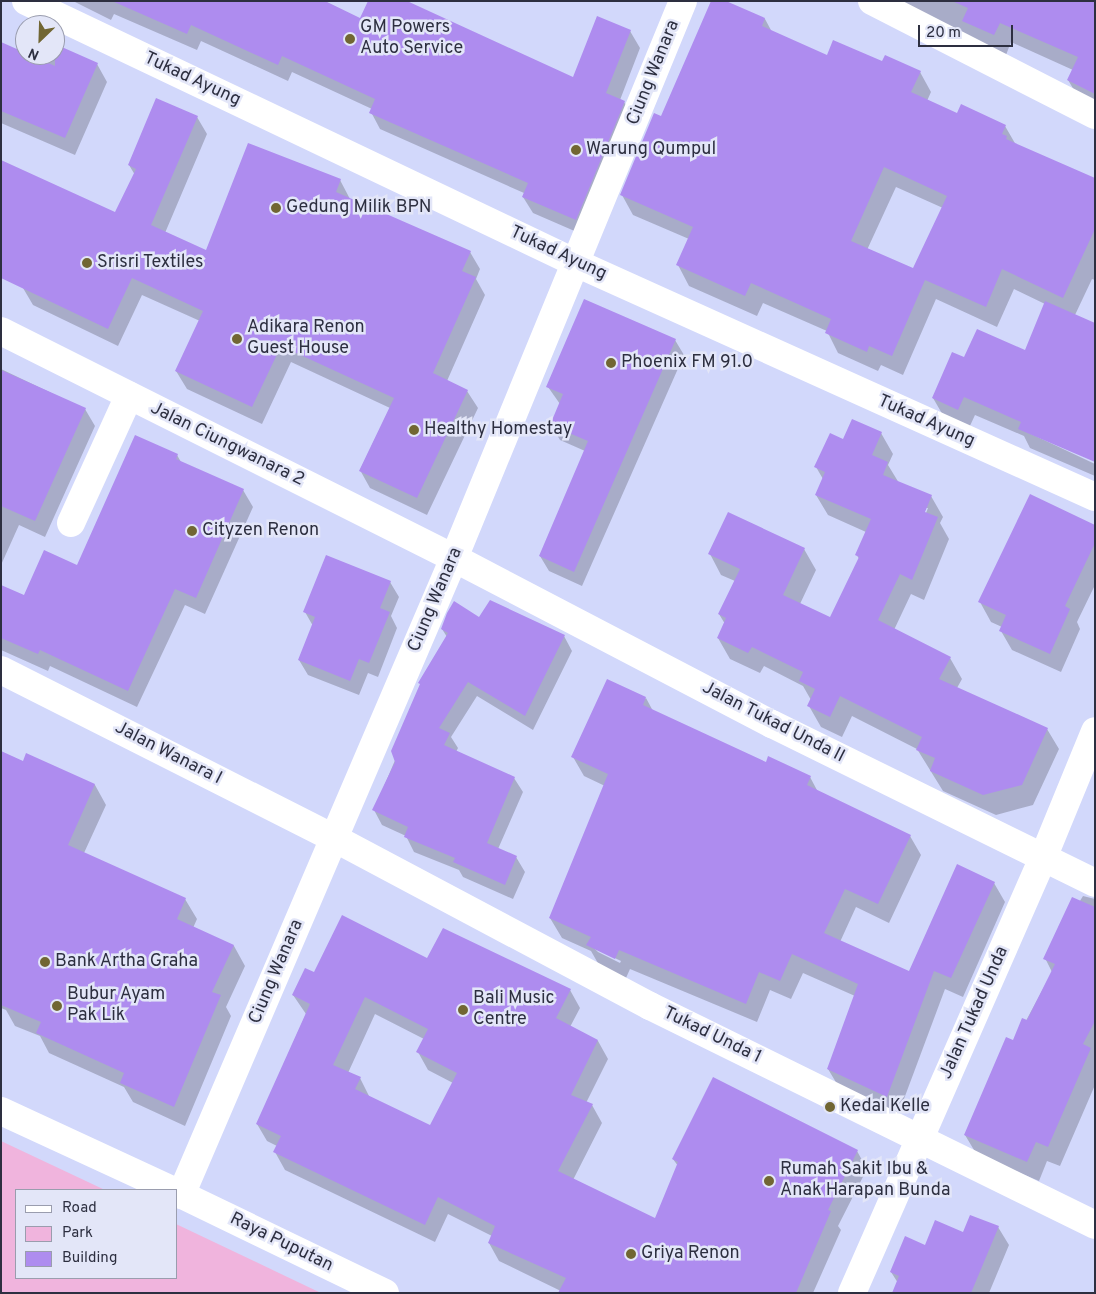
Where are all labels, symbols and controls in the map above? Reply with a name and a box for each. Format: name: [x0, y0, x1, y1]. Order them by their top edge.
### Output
north arrow: [15, 15, 65, 65]
scale bar: [921, 15, 1016, 47]
street label: Ciung Wanara: [623, 17, 685, 129]
place label: GM Powers Auto Service: [360, 18, 463, 60]
text: 20 m: [926, 24, 961, 43]
marker: GM Powers Auto Service: [344, 33, 356, 45]
text: N: [26, 43, 42, 63]
street label: Tukad Ayung: [140, 48, 244, 112]
place label: Warung Qumpul: [586, 139, 716, 161]
marker: Warung Qumpul: [570, 144, 582, 156]
place label: Gedung Milik BPN: [286, 197, 431, 219]
marker: Gedung Milik BPN: [270, 202, 282, 214]
street label: Tukad Ayung: [506, 222, 610, 286]
place label: Srisri Textiles: [97, 252, 204, 274]
marker: Srisri Textiles: [81, 257, 93, 269]
place label: Adikara Renon Guest House: [247, 318, 365, 360]
marker: Adikara Renon Guest House: [231, 333, 243, 345]
place label: Phoenix FM 91.0: [621, 352, 753, 374]
marker: Phoenix FM 91.0: [605, 357, 617, 369]
street label: Tukad Ayung: [874, 391, 978, 453]
street label: Jalan Ciungwanara 2: [146, 398, 308, 492]
place label: Healthy Homestay: [424, 419, 572, 441]
marker: Healthy Homestay: [408, 424, 420, 436]
place label: Cityzen Renon: [202, 520, 319, 542]
marker: Cityzen Renon: [186, 525, 198, 537]
street label: Ciung Wanara: [404, 544, 468, 656]
street label: Jalan Tukad Unda II: [698, 678, 848, 768]
street label: Jalan Wanara I: [111, 718, 225, 790]
street label: Ciung Wanara: [245, 916, 309, 1028]
street label: Jalan Tukad Unda: [936, 943, 1014, 1083]
place label: Bank Artha Graha: [55, 951, 199, 973]
marker: Bank Artha Graha: [39, 956, 51, 968]
place label: Bubur Ayam Pak Lik: [67, 985, 166, 1028]
place label: Bali Music Centre: [473, 989, 555, 1032]
marker: Bubur Ayam Pak Lik: [51, 1000, 63, 1012]
street label: Tukad Unda 1: [659, 1003, 765, 1069]
marker: Bali Music Centre: [457, 1004, 469, 1016]
place label: Kedai Kelle: [840, 1096, 930, 1118]
marker: Kedai Kelle: [824, 1101, 836, 1113]
place label: Rumah Sakit Ibu & Anak Harapan Bunda: [780, 1160, 950, 1202]
marker: Rumah Sakit Ibu & Anak Harapan Bunda: [762, 1174, 776, 1188]
legend: [15, 1189, 178, 1279]
text: Road: [62, 1199, 97, 1218]
street label: Raya Puputan: [226, 1209, 336, 1277]
text: Park: [62, 1224, 93, 1243]
place label: Griya Renon: [641, 1243, 740, 1265]
marker: Griya Renon: [625, 1248, 637, 1260]
text: Building: [62, 1249, 117, 1268]

